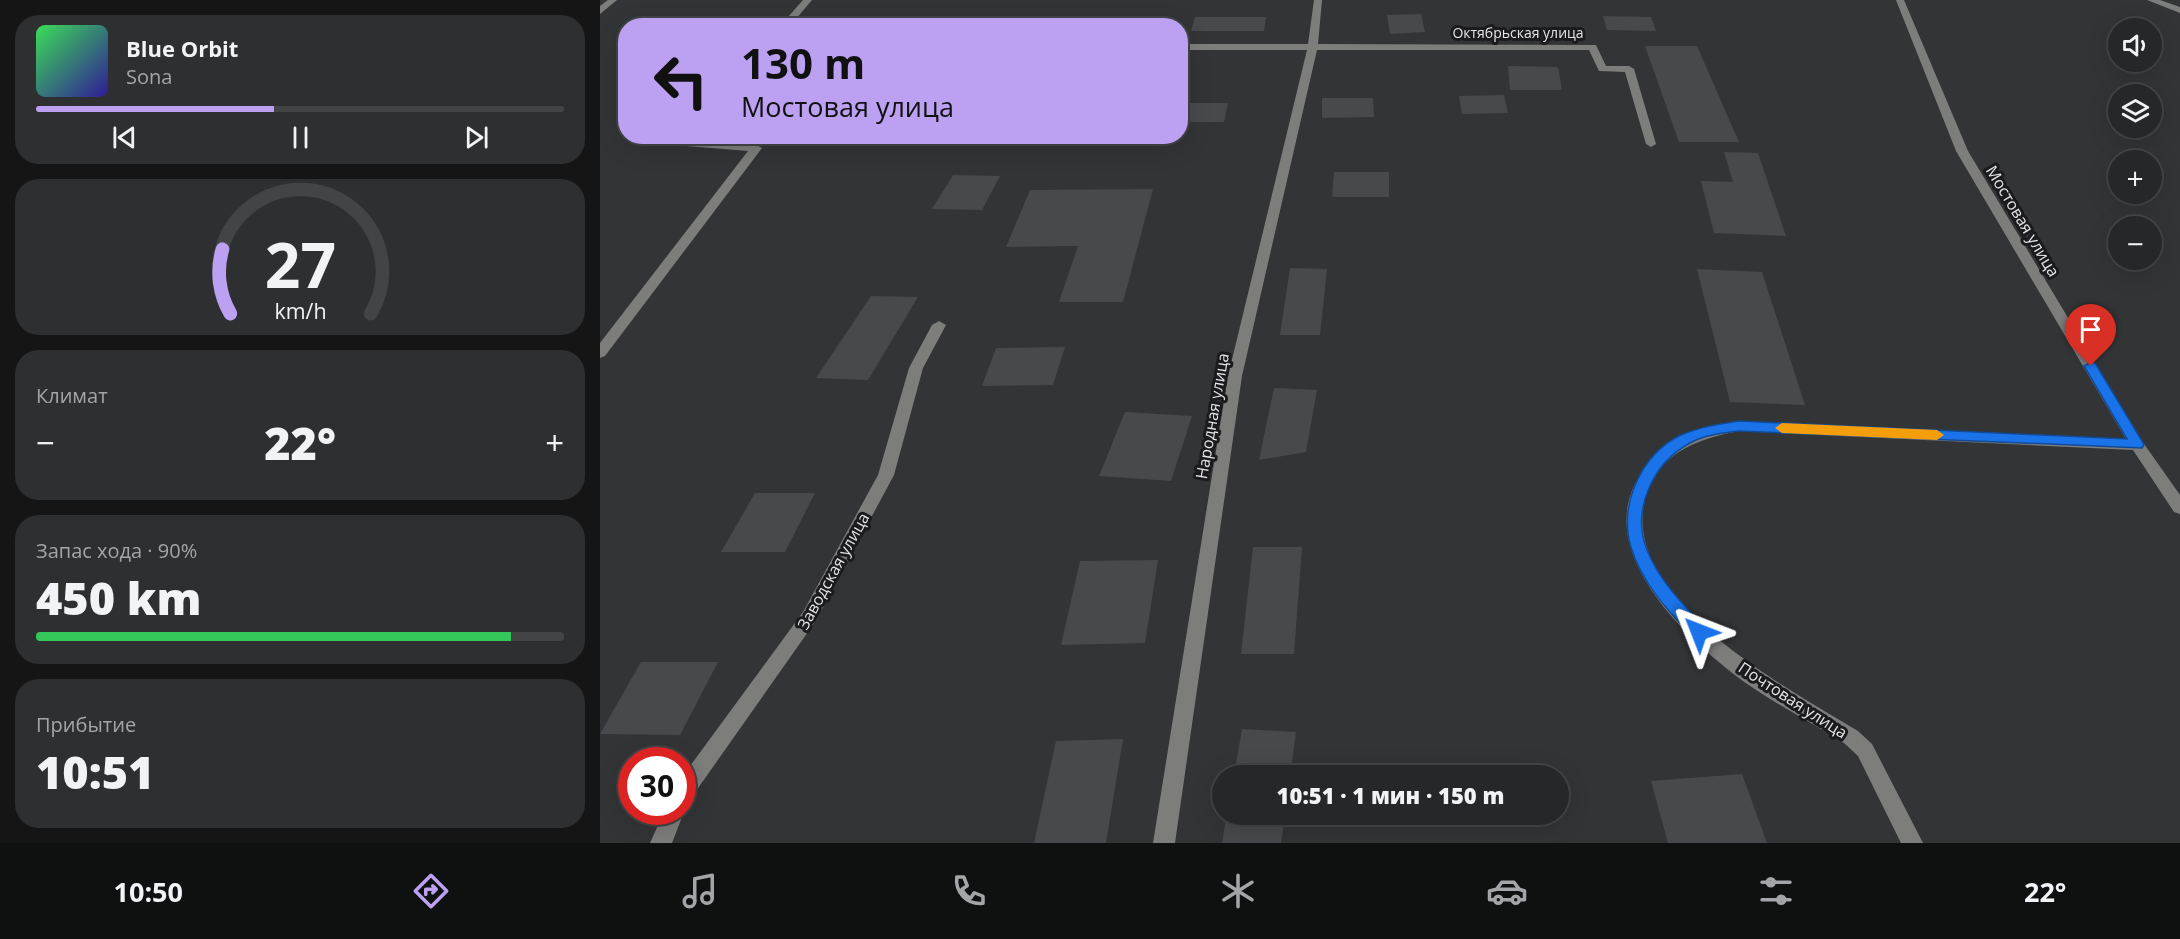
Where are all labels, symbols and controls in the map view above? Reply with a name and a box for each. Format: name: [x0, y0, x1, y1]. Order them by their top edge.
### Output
map controls: [2108, 18, 2162, 270]
button: sound: [2108, 18, 2162, 72]
street label: Октябрьская улица: [1452, 23, 1584, 42]
text: Blue Orbit: [126, 33, 238, 63]
text: 130 m: [741, 34, 865, 91]
icon: left: [642, 42, 720, 120]
text: Sona: [126, 63, 172, 90]
button: layers: [2108, 84, 2162, 138]
text: Мостовая улица: [741, 88, 954, 125]
icon: previous: [108, 121, 141, 154]
icon: pause: [284, 121, 317, 154]
icon: next: [460, 121, 493, 154]
button: +: [2108, 150, 2162, 204]
street label: Мостовая улица: [1981, 161, 2065, 281]
button: −: [2108, 216, 2162, 270]
text: 27: [264, 221, 336, 306]
text: km/h: [274, 297, 326, 326]
pin: [2065, 304, 2116, 366]
icon: arrive: [2074, 313, 2107, 346]
street label: Народная улица: [1190, 351, 1234, 481]
text: Климат: [36, 382, 108, 409]
text: 22°: [264, 412, 336, 473]
text: −: [36, 420, 55, 465]
text: +: [545, 420, 564, 465]
street label: Заводская улица: [792, 509, 874, 633]
text: Запас хода · 90%: [36, 537, 197, 564]
text: 450 km: [36, 567, 201, 628]
position arrow: [1667, 600, 1731, 664]
street label: Почтовая улица: [1734, 657, 1852, 743]
text: Прибытие: [36, 711, 136, 738]
text: 10:51: [36, 741, 154, 802]
speed limit sign: 30: [618, 747, 696, 825]
text: 10:51 · 1 мин · 150 m: [1277, 780, 1504, 810]
icon: directions: [410, 870, 452, 912]
icon: music: [679, 870, 721, 912]
icon: phone: [948, 870, 990, 912]
icon: climate: [1217, 870, 1259, 912]
icon: car: [1486, 870, 1528, 912]
icon: filters: [1755, 870, 1797, 912]
text: 10:50: [114, 873, 183, 910]
text: 22°: [2024, 873, 2066, 910]

